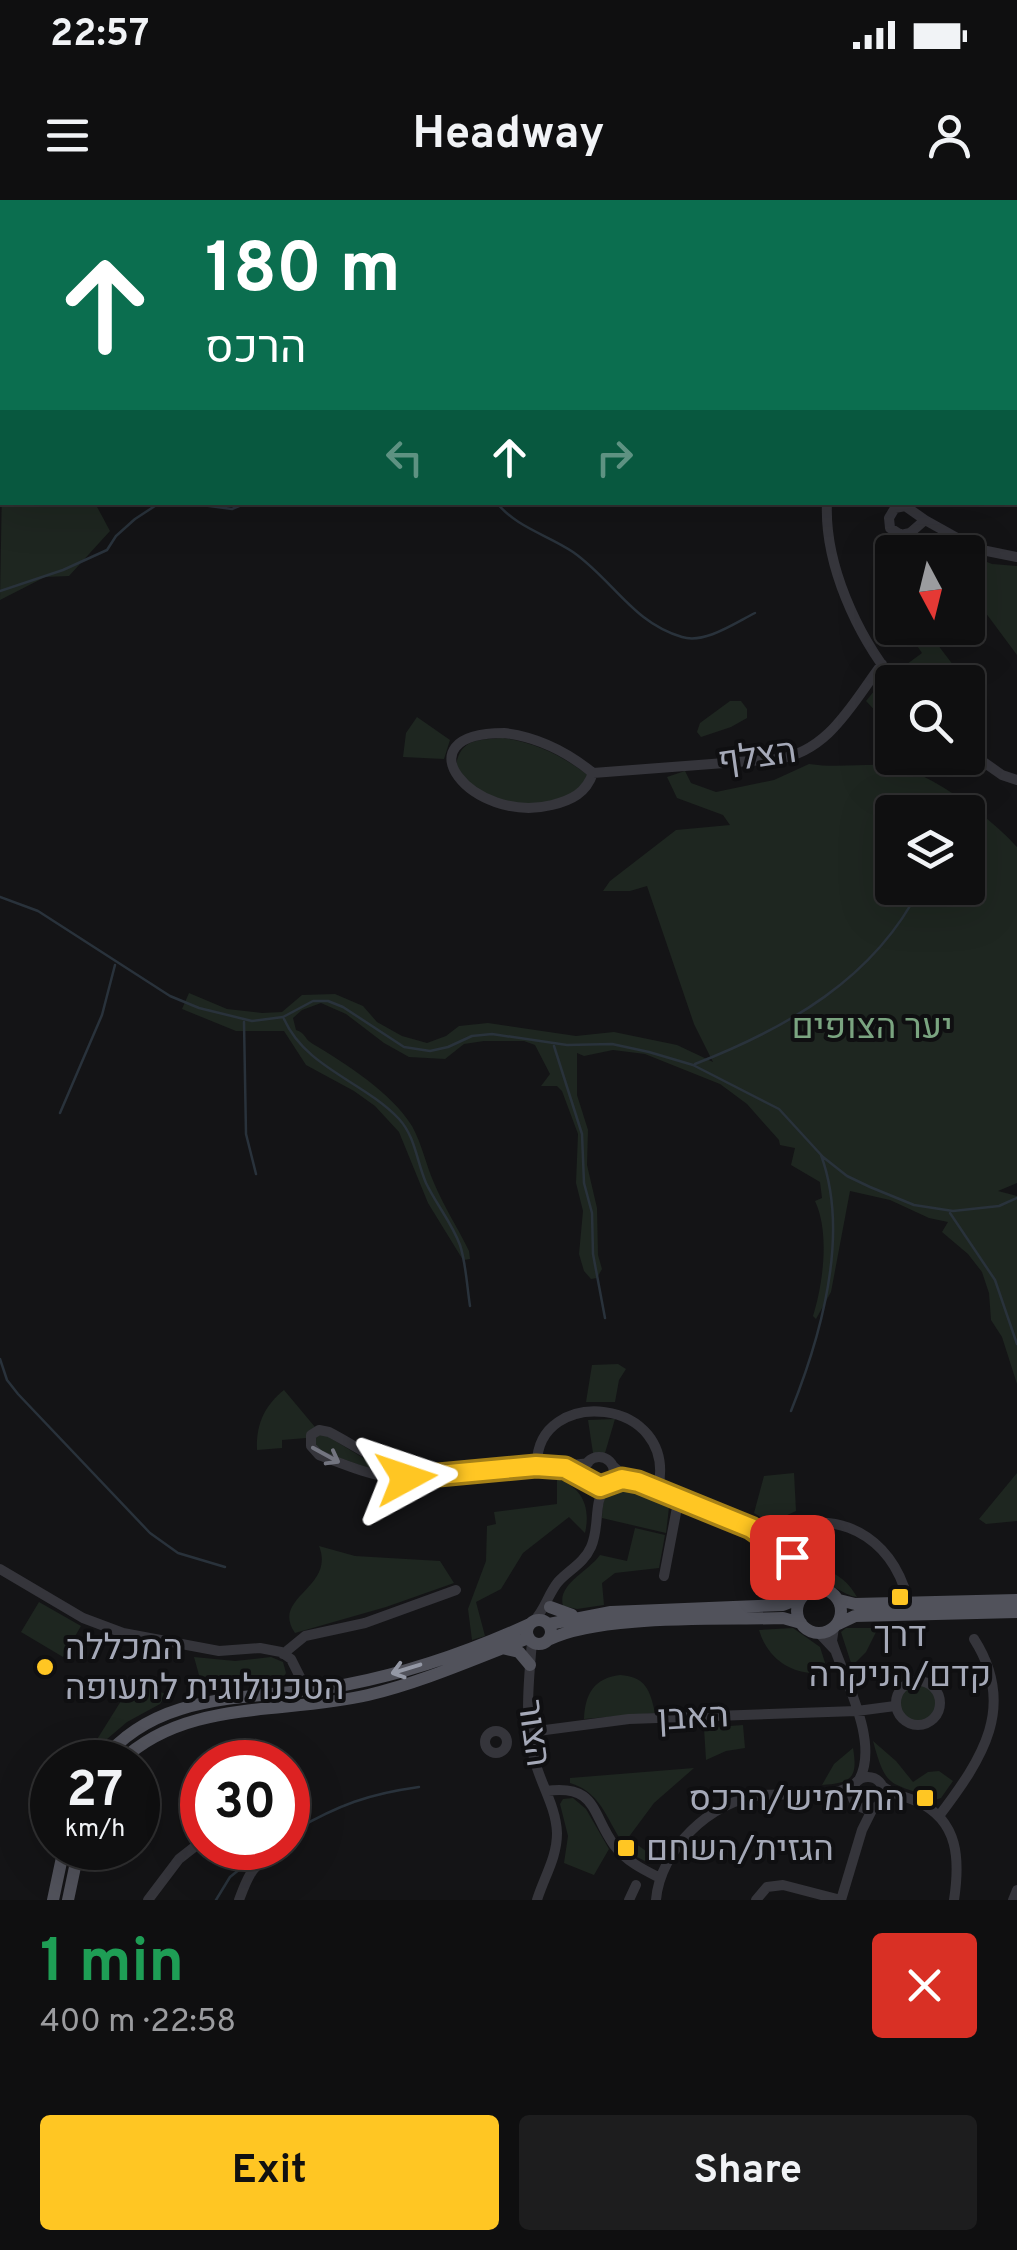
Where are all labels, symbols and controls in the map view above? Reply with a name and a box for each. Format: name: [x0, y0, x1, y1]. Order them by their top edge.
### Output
text: 22:57: [50, 11, 149, 60]
text: Headway: [412, 107, 605, 164]
icon: menu: [40, 108, 95, 163]
icon: person: [922, 108, 977, 163]
text: 180 m: [205, 228, 401, 317]
icon: ahead: [40, 240, 170, 370]
text: הרכס: [205, 322, 306, 379]
icon: left: [377, 430, 432, 485]
icon: ahead: [482, 430, 537, 485]
icon: right: [587, 430, 642, 485]
north arrow: [875, 535, 985, 645]
map controls: [875, 535, 985, 905]
button: search: [875, 665, 985, 775]
street label: הצלף: [716, 731, 799, 785]
button: layers: [875, 795, 985, 905]
park label: יער הצופים: [792, 1007, 952, 1051]
position arrow: [354, 1426, 458, 1530]
one-way arrow: [311, 1445, 340, 1465]
pin: [750, 1515, 835, 1600]
icon: arrive: [765, 1530, 820, 1585]
marker: דרך קדם/הניקרה: [889, 1586, 911, 1608]
place label: דרך קדם/הניקרה: [809, 1615, 991, 1699]
place label: המכללה הטכנולוגית לתעופה: [65, 1628, 344, 1712]
marker: המכללה הטכנולוגית לתעופה: [34, 1656, 56, 1678]
one-way arrow: [390, 1661, 422, 1679]
street label: האבן: [656, 1695, 730, 1743]
street label: הצור: [506, 1697, 558, 1770]
speed limit sign: 30: [180, 1740, 310, 1870]
text: 27: [67, 1761, 123, 1824]
place label: החלמיש/הרכס: [689, 1779, 905, 1823]
marker: החלמיש/הרכס: [914, 1787, 936, 1809]
text: km/h: [65, 1814, 125, 1846]
place label: הגזית/השחם: [646, 1829, 834, 1873]
marker: הגזית/השחם: [615, 1837, 637, 1859]
text: 1 min: [40, 1927, 184, 2003]
button: close: [872, 1933, 977, 2038]
text: 400 m · 22:58: [40, 2003, 236, 2043]
button: Exit: [40, 2115, 499, 2230]
button: Share: [519, 2115, 977, 2230]

